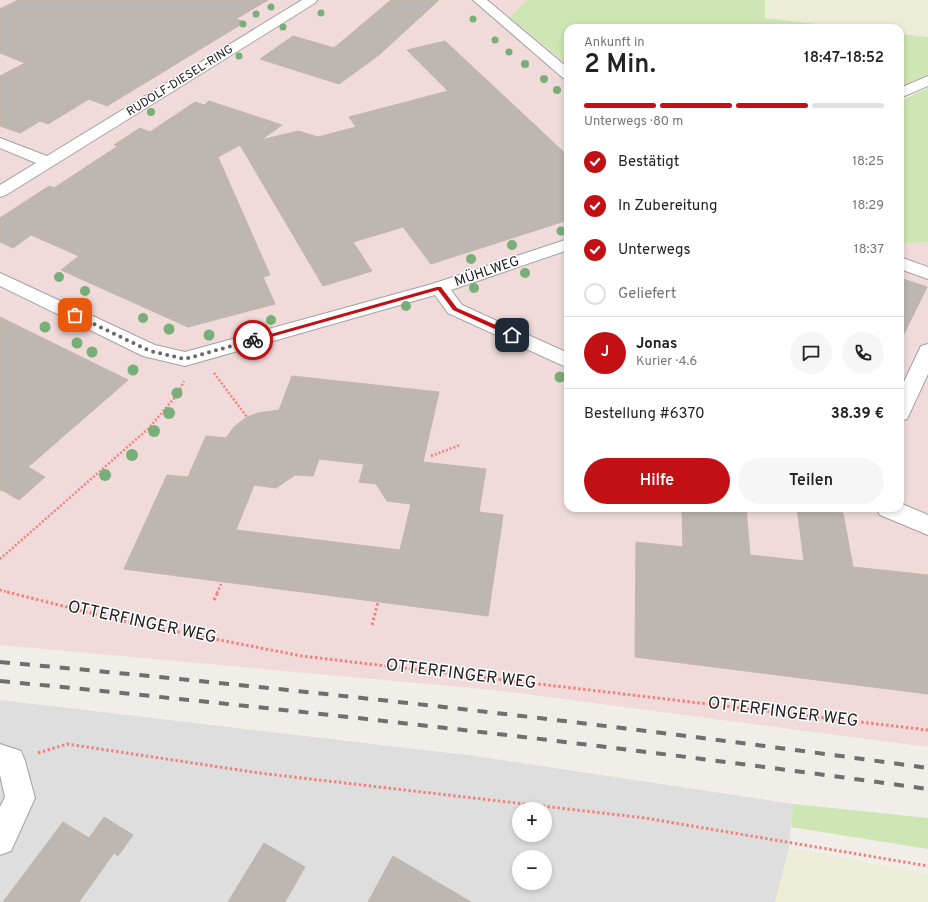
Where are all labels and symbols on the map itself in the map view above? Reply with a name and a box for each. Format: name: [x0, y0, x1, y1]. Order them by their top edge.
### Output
street label: RUDOLF-DIESEL-RING: [124, 42, 236, 120]
street label: MÜHLWEG: [452, 252, 522, 291]
pin: [58, 298, 92, 332]
pin: [495, 318, 529, 352]
courier: [233, 320, 273, 360]
street label: OTTERFINGER WEG: [66, 596, 218, 650]
street label: OTTERFINGER WEG: [384, 655, 538, 695]
street label: OTTERFINGER WEG: [706, 693, 860, 733]

